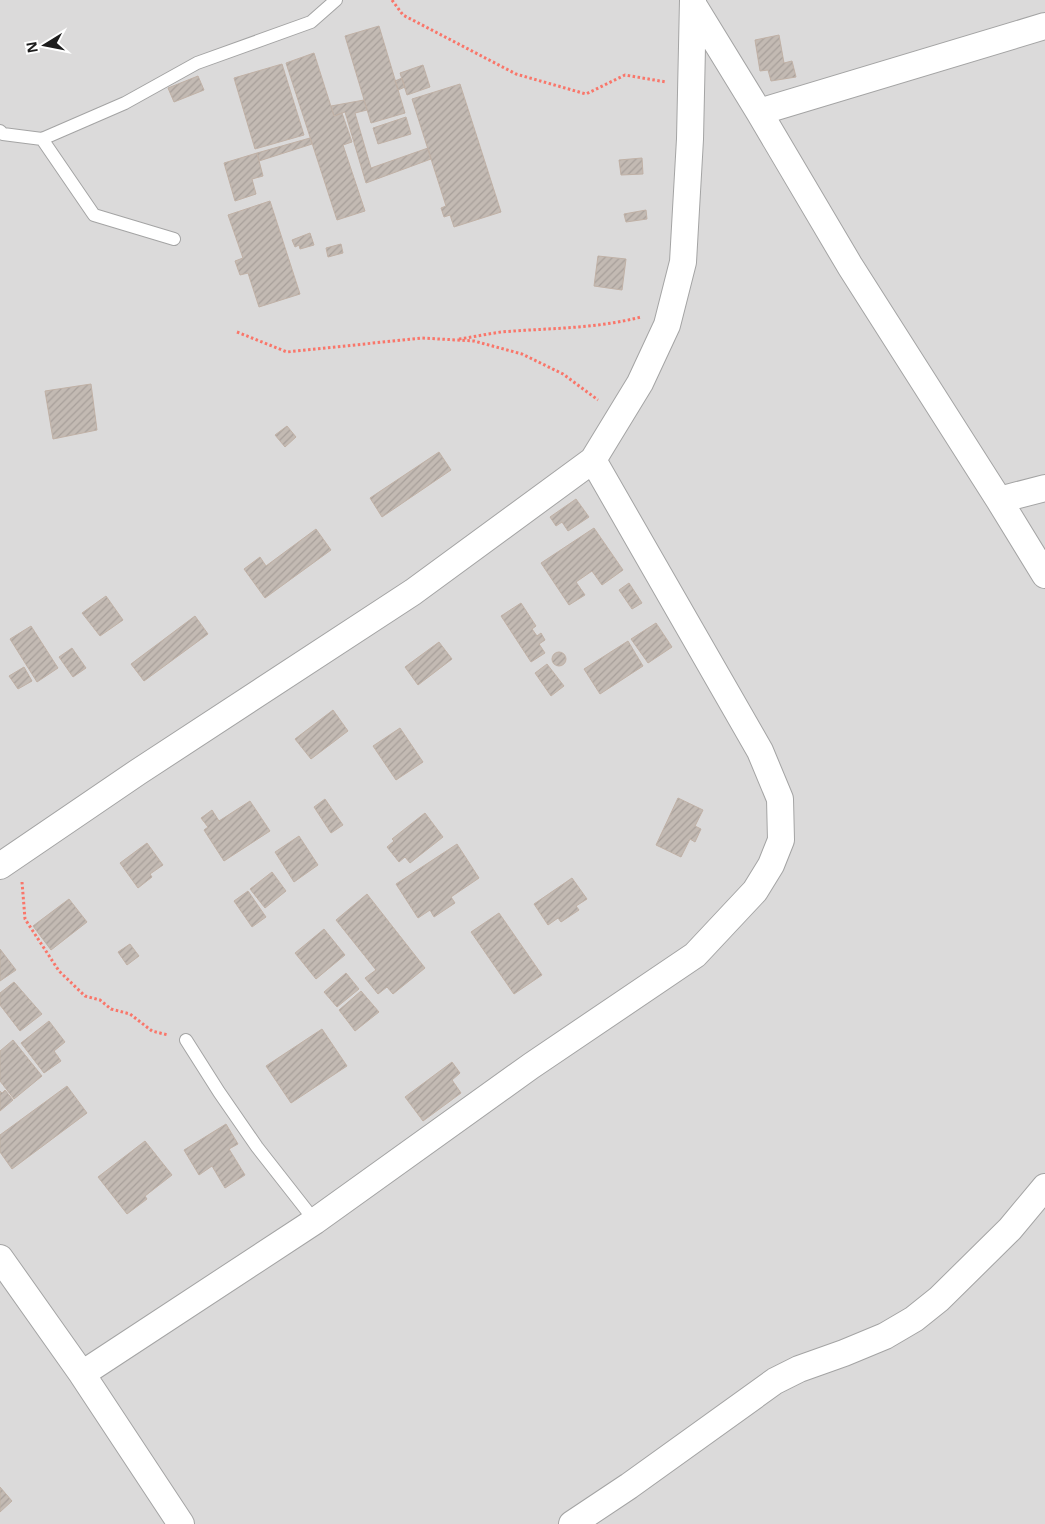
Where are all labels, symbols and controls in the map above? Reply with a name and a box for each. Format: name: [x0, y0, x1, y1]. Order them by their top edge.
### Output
north arrow: [20, 20, 70, 70]
text: N: [21, 40, 42, 55]

